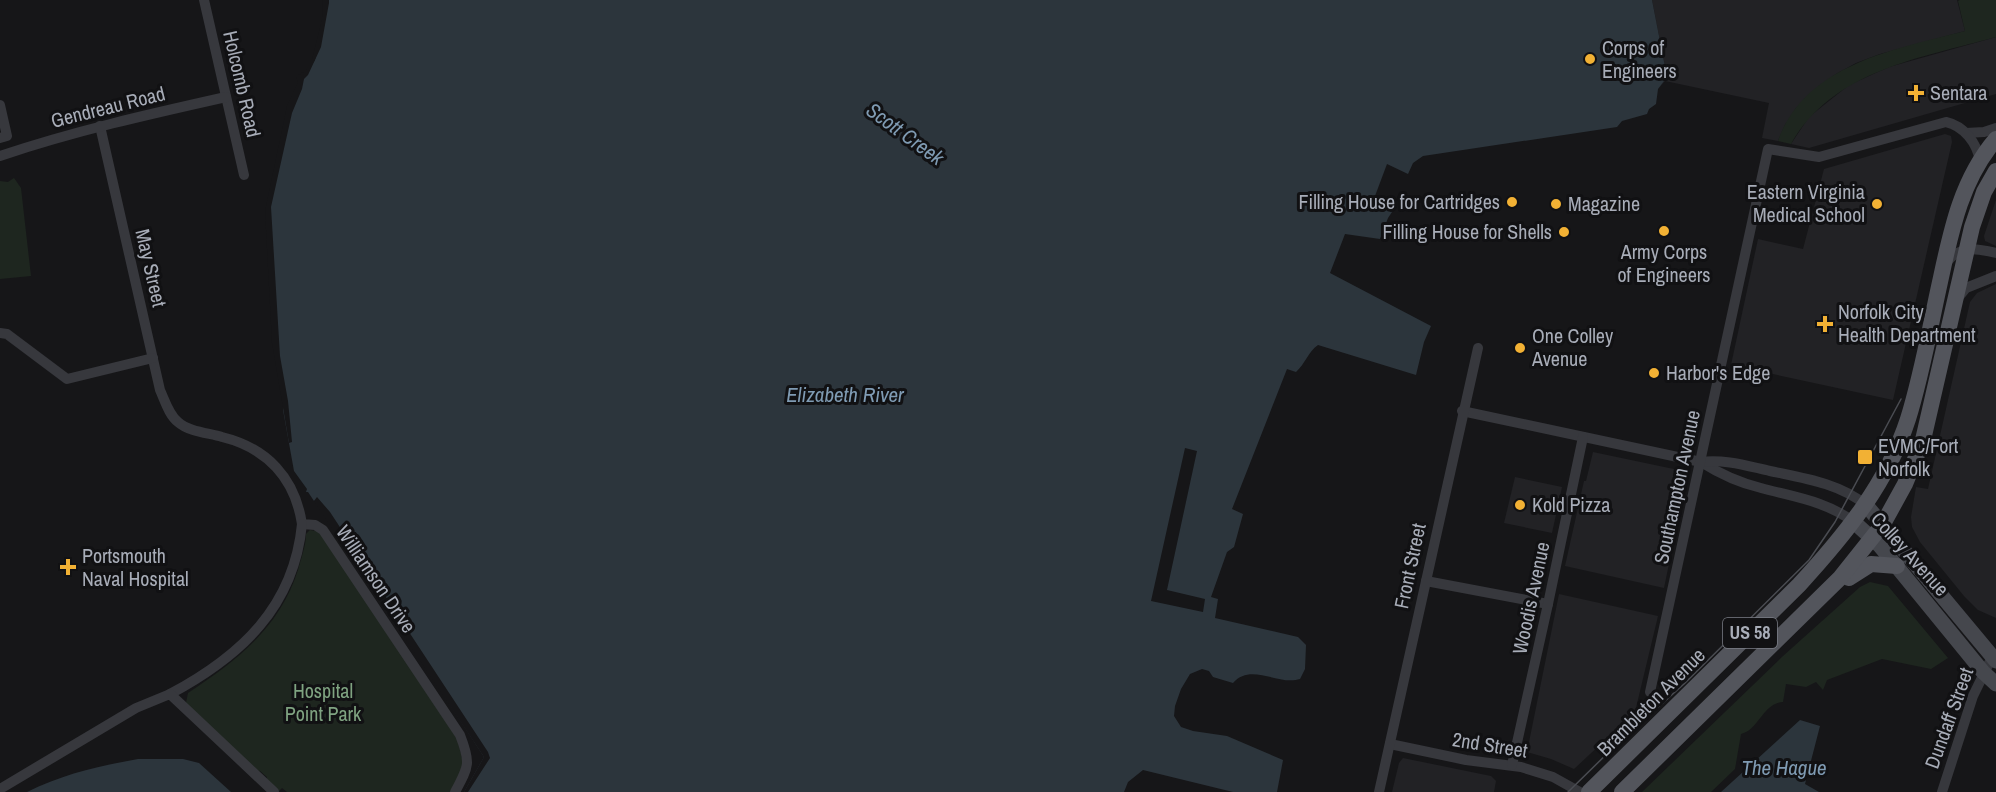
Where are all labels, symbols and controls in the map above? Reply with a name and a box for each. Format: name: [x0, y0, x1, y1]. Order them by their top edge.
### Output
street label: Holcomb Road: [217, 28, 268, 140]
place label: Corps of Engineers: [1602, 34, 1677, 84]
marker: Corps of Engineers: [1583, 52, 1597, 66]
street label: Gendreau Road: [48, 79, 168, 134]
place label: Sentara: [1930, 79, 1987, 106]
marker: Sentara: [1907, 84, 1925, 102]
water label: Scott Creek: [860, 95, 951, 173]
place label: Eastern Virginia Medical School: [1747, 178, 1865, 228]
place label: Filling House for Cartridges: [1299, 188, 1500, 215]
place label: Magazine: [1568, 190, 1640, 217]
marker: Filling House for Cartridges: [1505, 195, 1519, 209]
marker: Magazine: [1549, 197, 1563, 211]
marker: Eastern Virginia Medical School: [1870, 197, 1884, 211]
place label: Filling House for Shells: [1382, 218, 1552, 245]
marker: Army Corps of Engineers: [1657, 224, 1671, 238]
marker: Filling House for Shells: [1557, 225, 1571, 239]
street label: May Street: [129, 226, 174, 310]
place label: Army Corps of Engineers: [1618, 238, 1711, 288]
place label: Norfolk City Health Department: [1838, 298, 1976, 348]
marker: Norfolk City Health Department: [1816, 315, 1834, 333]
place label: One Colley Avenue: [1531, 322, 1614, 372]
marker: One Colley Avenue: [1513, 341, 1527, 355]
place label: Harbor's Edge: [1666, 359, 1770, 386]
marker: Harbor's Edge: [1647, 366, 1661, 380]
water label: Elizabeth River: [786, 380, 905, 409]
street label: Southampton Avenue: [1647, 408, 1706, 566]
place label: EVMC/Fort Norfolk: [1878, 432, 1959, 482]
marker: EVMC/Fort Norfolk: [1856, 448, 1874, 466]
place label: Kold Pizza: [1532, 491, 1610, 518]
marker: Kold Pizza: [1513, 498, 1527, 512]
street label: Colley Avenue: [1865, 506, 1955, 602]
street label: Williamson Drive: [330, 519, 423, 638]
street label: Front Street: [1387, 520, 1432, 611]
street label: Woodis Avenue: [1505, 539, 1556, 657]
place label: Portsmouth Naval Hospital: [82, 542, 189, 592]
marker: Portsmouth Naval Hospital: [59, 558, 77, 576]
road number: US 58: [1723, 618, 1777, 648]
street label: Brambleton Avenue: [1591, 642, 1711, 762]
street label: Dundaff Street: [1918, 663, 1979, 772]
park label: Hospital Point Park: [285, 677, 362, 727]
street label: 2nd Street: [1451, 725, 1530, 764]
water label: The Hague: [1741, 753, 1827, 782]

